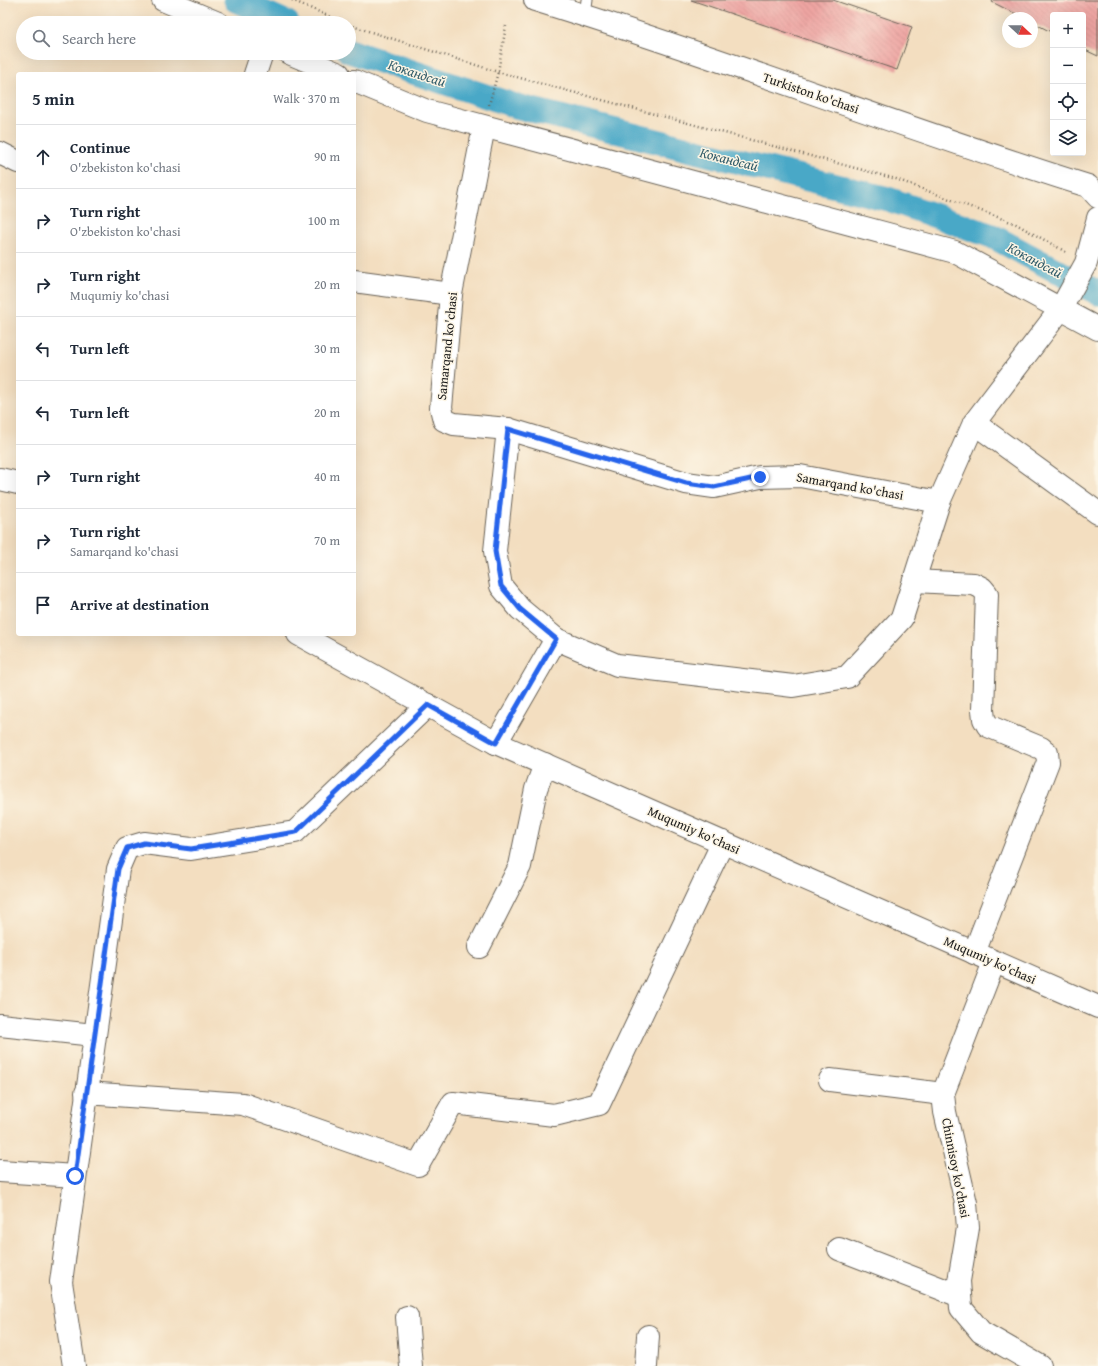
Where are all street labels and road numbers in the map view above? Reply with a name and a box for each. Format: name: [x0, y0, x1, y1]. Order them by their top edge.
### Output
street label: Turkiston ko'chasi: [760, 68, 862, 118]
street label: Samarqand ko'chasi: [432, 291, 462, 401]
street label: Samarqand ko'chasi: [795, 467, 905, 505]
street label: Muqumiy ko'chasi: [645, 801, 744, 859]
street label: Muqumiy ko'chasi: [941, 931, 1040, 989]
street label: Chinnisoy ko'chasi: [937, 1116, 975, 1220]

